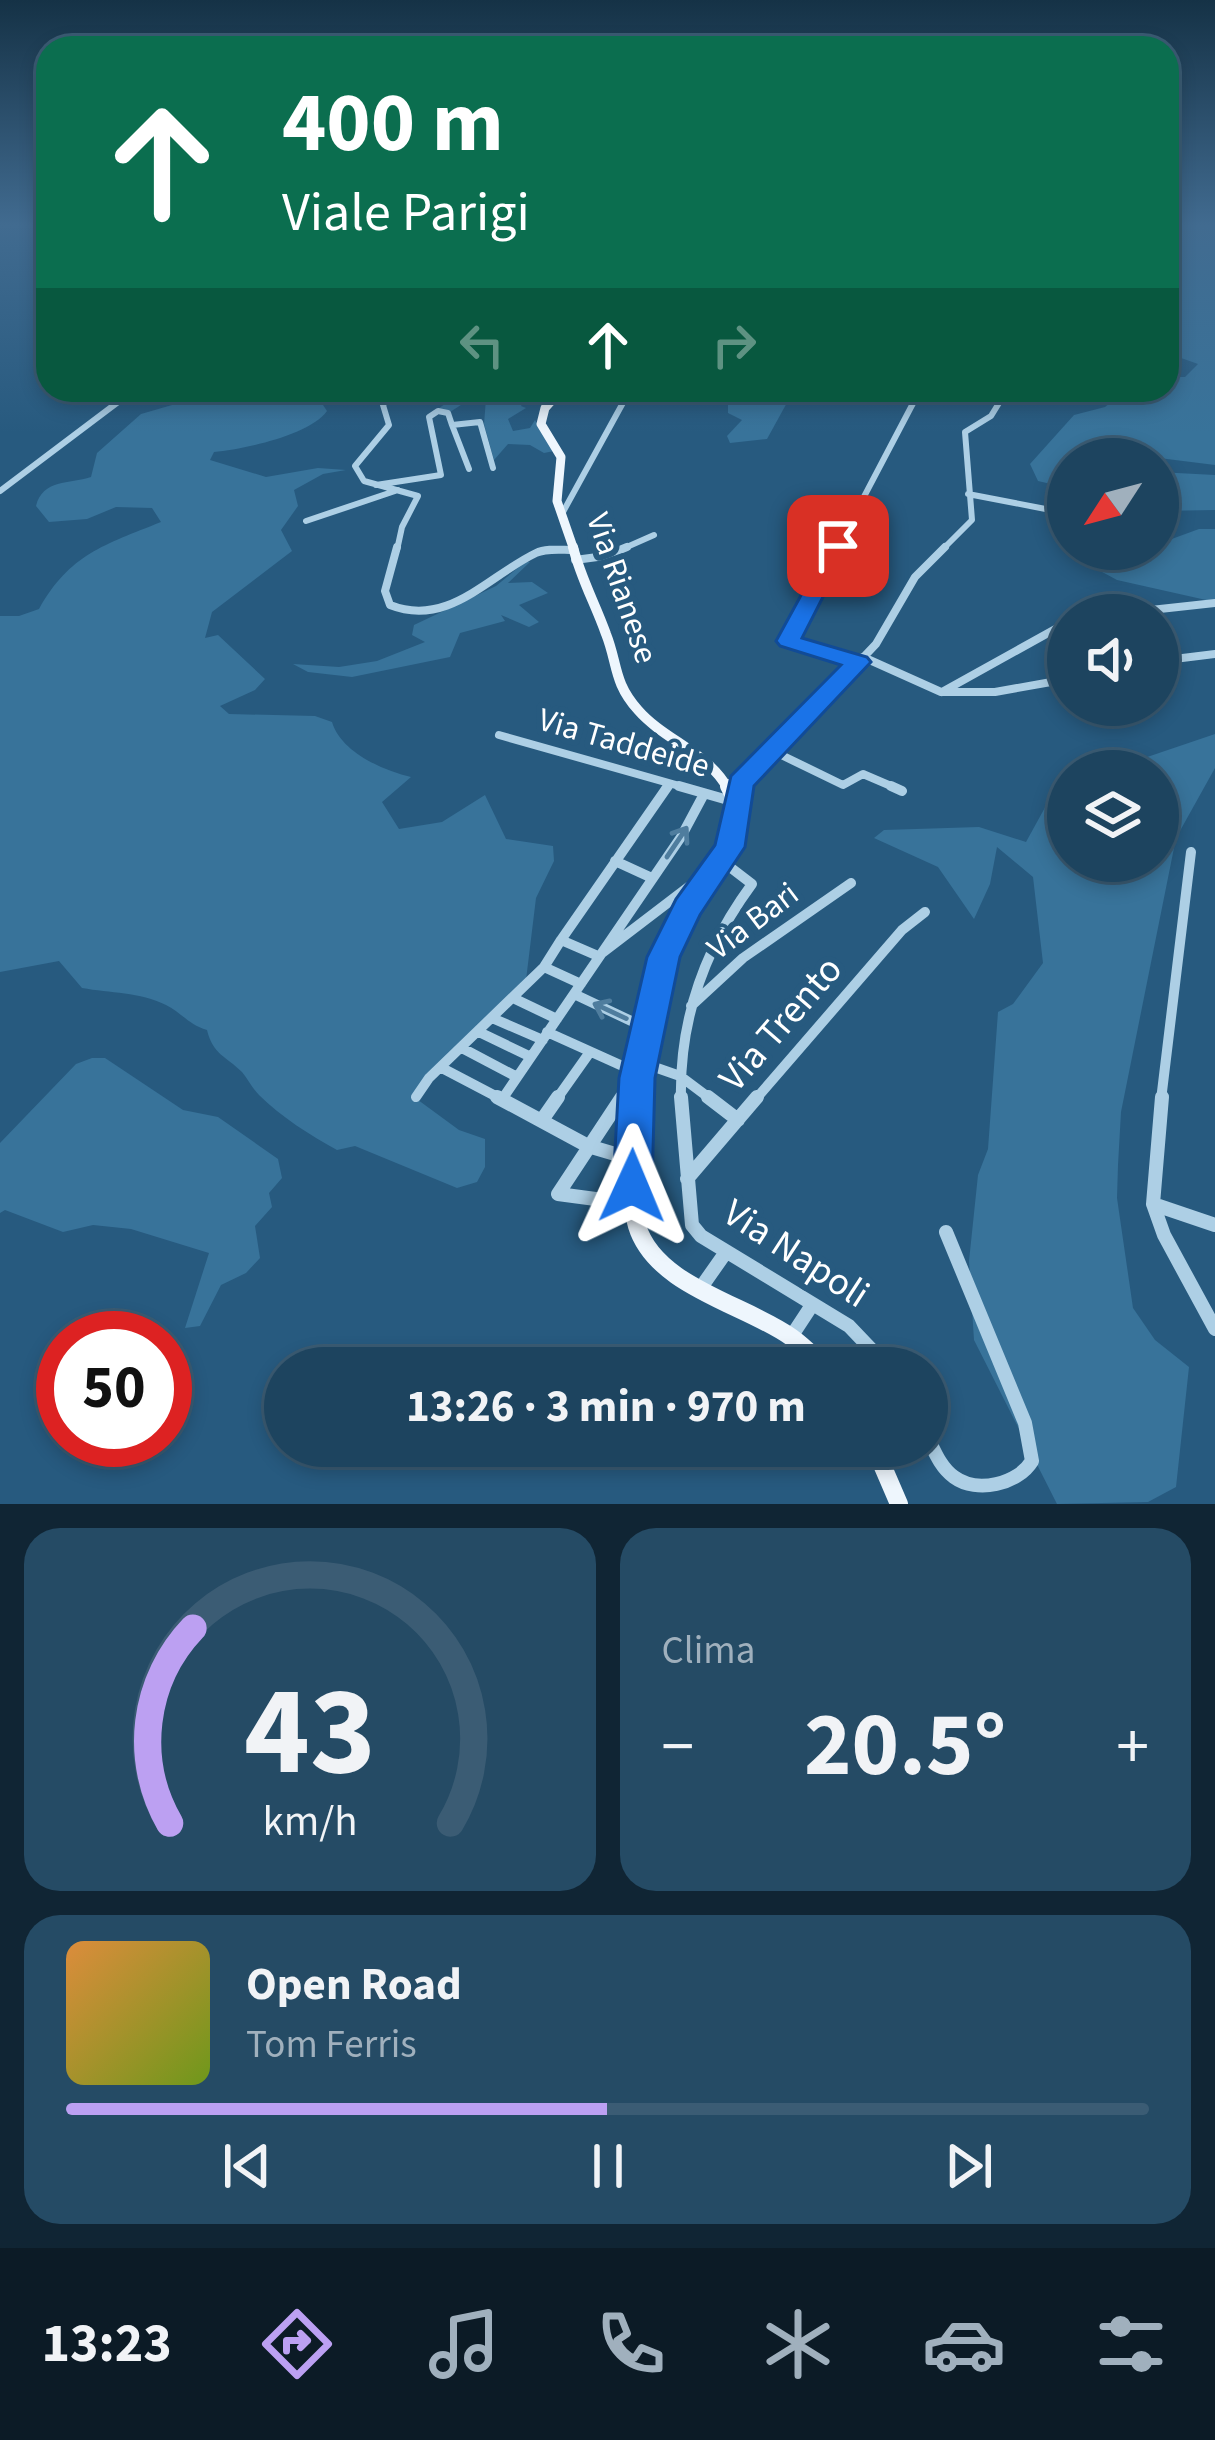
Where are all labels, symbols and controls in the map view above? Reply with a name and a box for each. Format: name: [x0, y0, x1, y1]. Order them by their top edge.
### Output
text: 400 m: [282, 64, 504, 184]
icon: ahead: [84, 84, 240, 240]
text: Viale Parigi: [282, 175, 530, 252]
icon: left: [449, 312, 515, 378]
icon: ahead: [575, 312, 641, 378]
icon: right: [701, 312, 767, 378]
north arrow: [1047, 438, 1179, 570]
map controls: [1047, 438, 1179, 882]
pin: [787, 495, 889, 597]
street label: Via Rianese: [574, 506, 670, 670]
icon: arrive: [805, 513, 871, 579]
button: sound: [1047, 594, 1179, 726]
street label: Via Taddeide: [533, 696, 715, 790]
button: layers: [1047, 750, 1179, 882]
one-way arrow: [664, 825, 689, 859]
street label: Via Bari: [697, 871, 809, 971]
street label: Via Trento: [706, 944, 856, 1104]
one-way arrow: [593, 999, 629, 1021]
position arrow: [569, 1123, 695, 1249]
street label: Via Napoli: [712, 1186, 880, 1322]
speed limit sign: 50: [36, 1311, 192, 1467]
text: 13:26 · 3 min · 970 m: [406, 1375, 806, 1439]
text: Clima: [662, 1623, 755, 1679]
text: 43: [244, 1644, 376, 1822]
text: 20.5°: [804, 1682, 1006, 1810]
text: −: [662, 1700, 694, 1794]
text: +: [1116, 1700, 1149, 1794]
text: km/h: [262, 1790, 357, 1851]
text: Open Road: [246, 1953, 462, 2017]
text: Tom Ferris: [246, 2017, 417, 2073]
icon: previous: [214, 2133, 280, 2199]
icon: pause: [575, 2133, 641, 2199]
icon: next: [936, 2133, 1002, 2199]
icon: directions: [255, 2302, 339, 2386]
icon: music: [422, 2302, 506, 2386]
icon: phone: [589, 2302, 673, 2386]
icon: climate: [756, 2302, 840, 2386]
icon: car: [922, 2302, 1006, 2386]
icon: filters: [1089, 2302, 1173, 2386]
text: 13:23: [41, 2306, 172, 2383]

